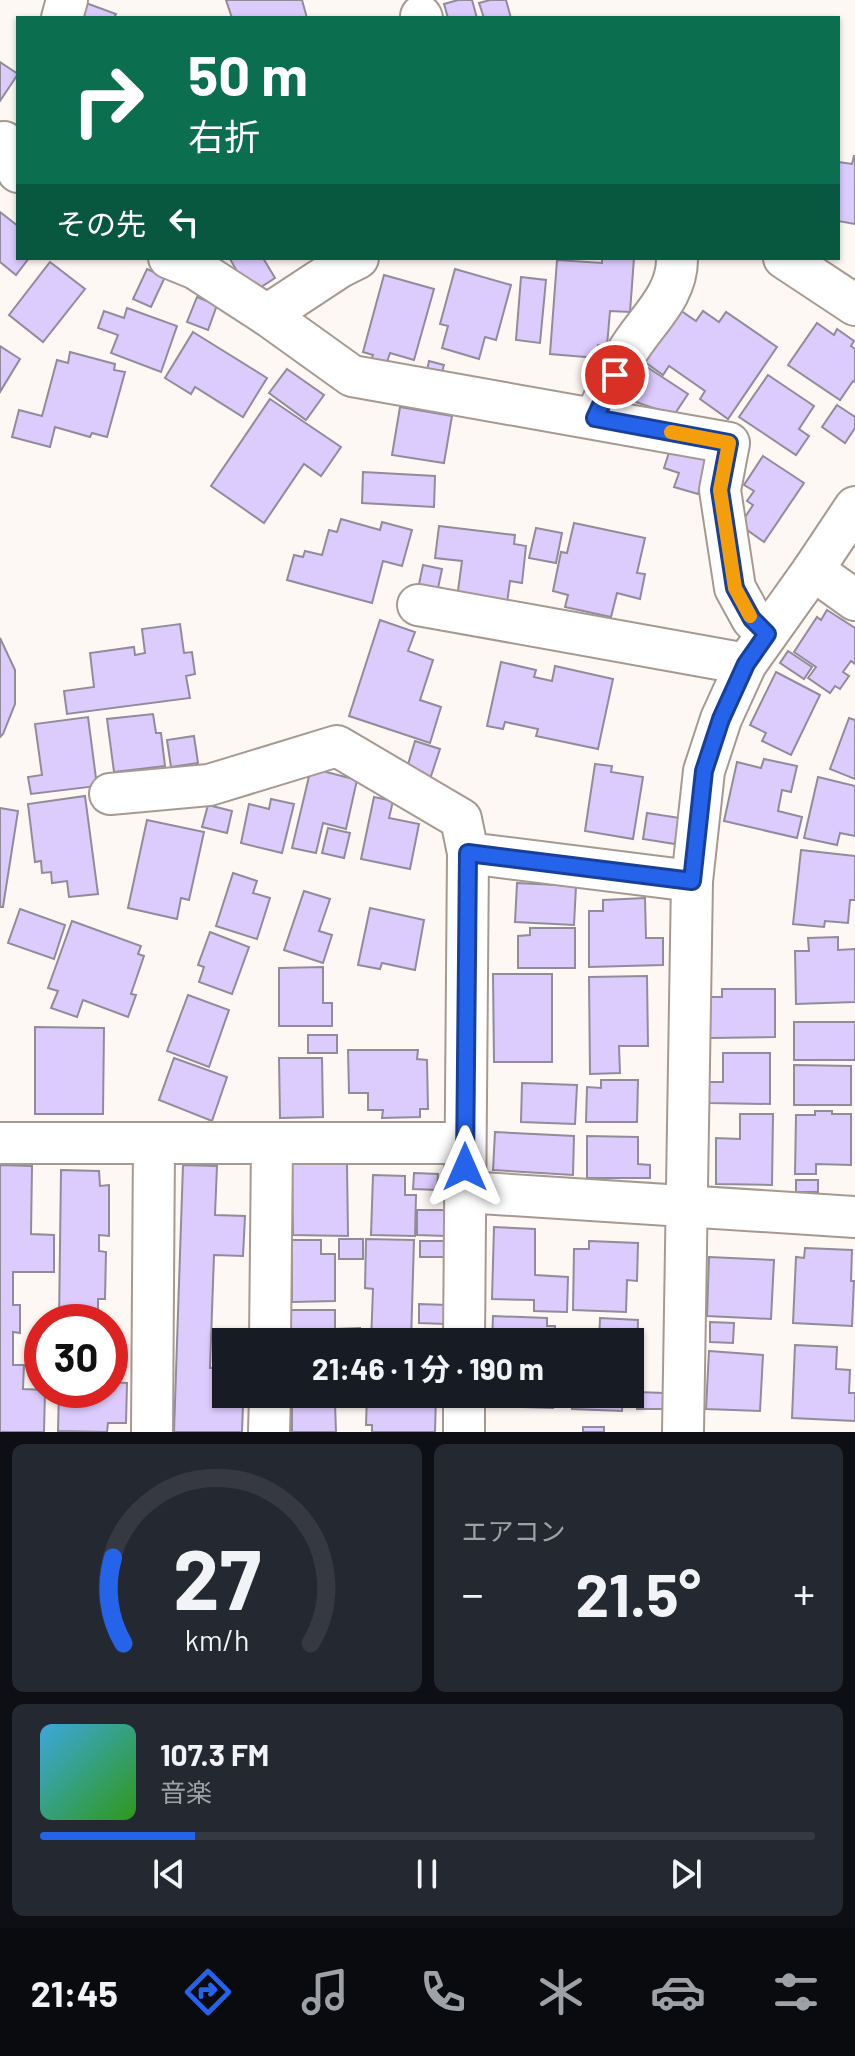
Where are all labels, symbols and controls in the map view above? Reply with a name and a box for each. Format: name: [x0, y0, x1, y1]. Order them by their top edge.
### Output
text: 50 m: [188, 40, 308, 107]
icon: right: [56, 48, 160, 152]
text: 右折: [188, 114, 260, 157]
icon: left: [162, 200, 206, 244]
text: その先: [56, 205, 146, 241]
pin: [581, 341, 649, 409]
icon: arrive: [593, 353, 637, 397]
position arrow: [423, 1125, 507, 1209]
speed limit sign: 30: [24, 1304, 128, 1408]
text: 21:46 · 1 分 · 190 m: [312, 1350, 544, 1386]
text: エアコン: [462, 1515, 566, 1546]
text: 27: [173, 1527, 261, 1627]
text: 21.5°: [575, 1557, 701, 1629]
text: −: [462, 1566, 484, 1619]
text: +: [793, 1566, 815, 1619]
text: km/h: [184, 1622, 249, 1657]
text: 107.3 FM: [160, 1736, 269, 1772]
text: 音楽: [160, 1776, 212, 1807]
icon: previous: [147, 1852, 191, 1896]
icon: pause: [405, 1852, 449, 1896]
icon: next: [664, 1852, 708, 1896]
icon: directions: [180, 1964, 236, 2020]
icon: music: [297, 1964, 353, 2020]
icon: phone: [415, 1964, 471, 2020]
icon: climate: [533, 1964, 589, 2020]
icon: car: [650, 1964, 706, 2020]
icon: filters: [768, 1964, 824, 2020]
text: 21:45: [31, 1971, 118, 2014]

